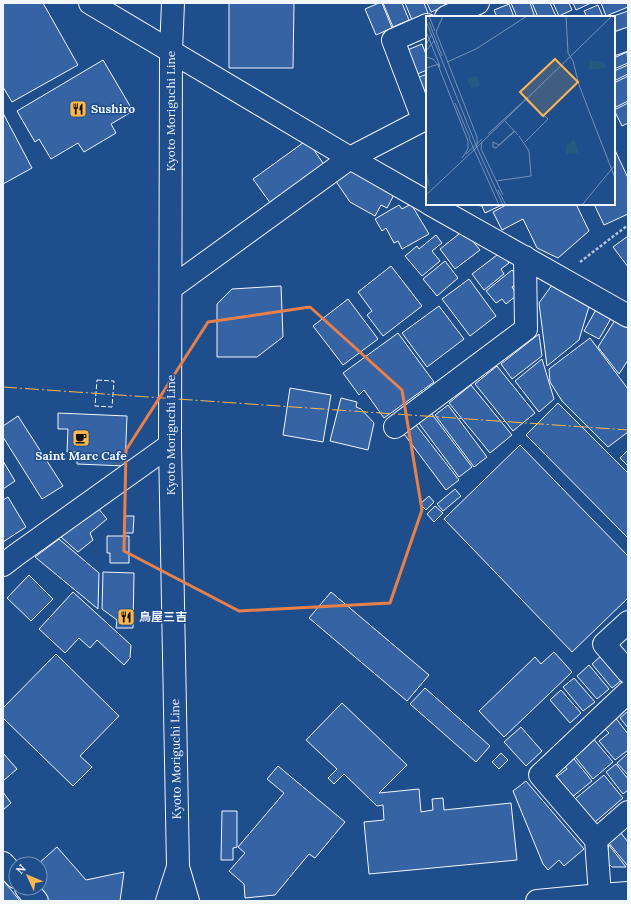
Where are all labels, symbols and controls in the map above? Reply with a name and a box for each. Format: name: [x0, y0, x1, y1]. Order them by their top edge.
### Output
inset map: [426, 16, 615, 205]
street label: Kyoto Moriguchi Line: [163, 50, 178, 171]
restaurant icon: Sushiro: [68, 99, 88, 119]
place label: Sushiro: [91, 101, 135, 116]
street label: Kyoto Moriguchi Line: [163, 374, 178, 495]
cafe icon: Saint Marc Cafe: [71, 428, 91, 448]
place label: Saint Marc Cafe: [35, 448, 127, 463]
restaurant icon: 鳥屋三吉: [116, 607, 136, 627]
place label: 鳥屋三吉: [139, 609, 187, 624]
street label: Kyoto Moriguchi Line: [167, 698, 184, 819]
north arrow: [8, 856, 48, 896]
text: N: [13, 861, 29, 877]

